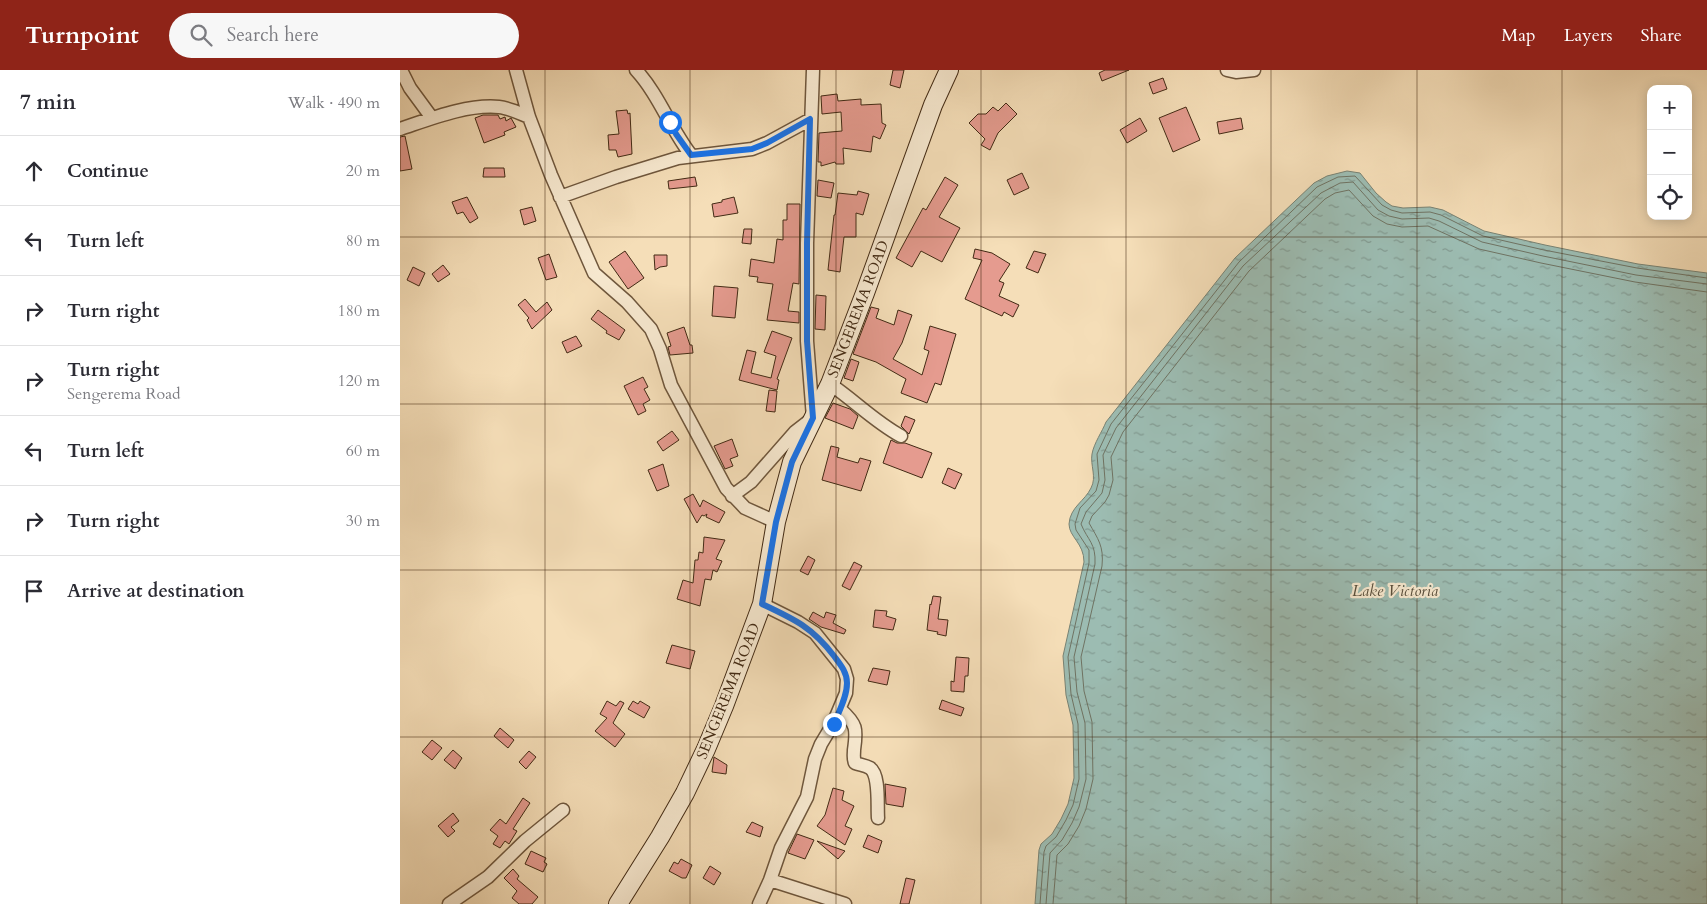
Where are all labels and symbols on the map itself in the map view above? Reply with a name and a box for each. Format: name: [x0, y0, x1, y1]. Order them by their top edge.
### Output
route start: [659, 111, 682, 134]
street label: SENGEREMA ROAD: [823, 238, 893, 380]
water label: Lake Victoria: [1352, 580, 1438, 602]
street label: SENGEREMA ROAD: [691, 620, 765, 762]
route end: [823, 713, 846, 736]

